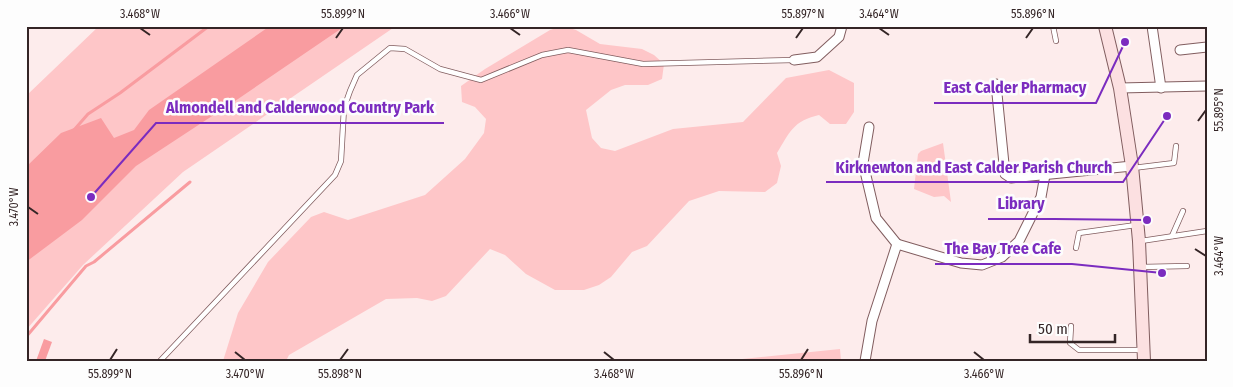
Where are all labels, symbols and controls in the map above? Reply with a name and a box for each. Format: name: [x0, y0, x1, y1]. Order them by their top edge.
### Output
text: 3.468°W: [120, 7, 160, 21]
text: 55.899°N: [321, 7, 365, 21]
text: 3.466°W: [490, 7, 530, 21]
text: 55.897°N: [782, 7, 824, 21]
text: 3.464°W: [859, 7, 899, 21]
text: 55.896°N: [1011, 7, 1055, 21]
callout: East Calder Pharmacy: [934, 72, 1096, 103]
text: East Calder Pharmacy: [944, 78, 1087, 97]
text: 55.895°N: [1212, 88, 1226, 132]
callout: Almondell and Calderwood Country Park: [156, 92, 444, 123]
text: Almondell and Calderwood Country Park: [165, 98, 435, 117]
callout: Kirknewton and East Calder Parish Church: [826, 151, 1123, 182]
text: Kirknewton and East Calder Parish Church: [836, 158, 1112, 177]
text: 3.470°W: [7, 188, 21, 226]
callout: Library: [988, 188, 1055, 219]
text: Library: [997, 194, 1045, 213]
callout: The Bay Tree Cafe: [935, 233, 1072, 264]
text: 3.464°W: [1212, 236, 1226, 276]
text: The Bay Tree Cafe: [945, 239, 1061, 258]
scale bar: [1030, 312, 1116, 344]
text: 50 m: [1038, 320, 1068, 338]
text: 55.899°N: [88, 367, 132, 381]
text: 3.470°W: [226, 367, 264, 381]
text: 55.898°N: [318, 367, 362, 381]
text: 3.468°W: [594, 367, 634, 381]
text: 55.896°N: [779, 367, 823, 381]
text: 3.466°W: [964, 367, 1004, 381]

